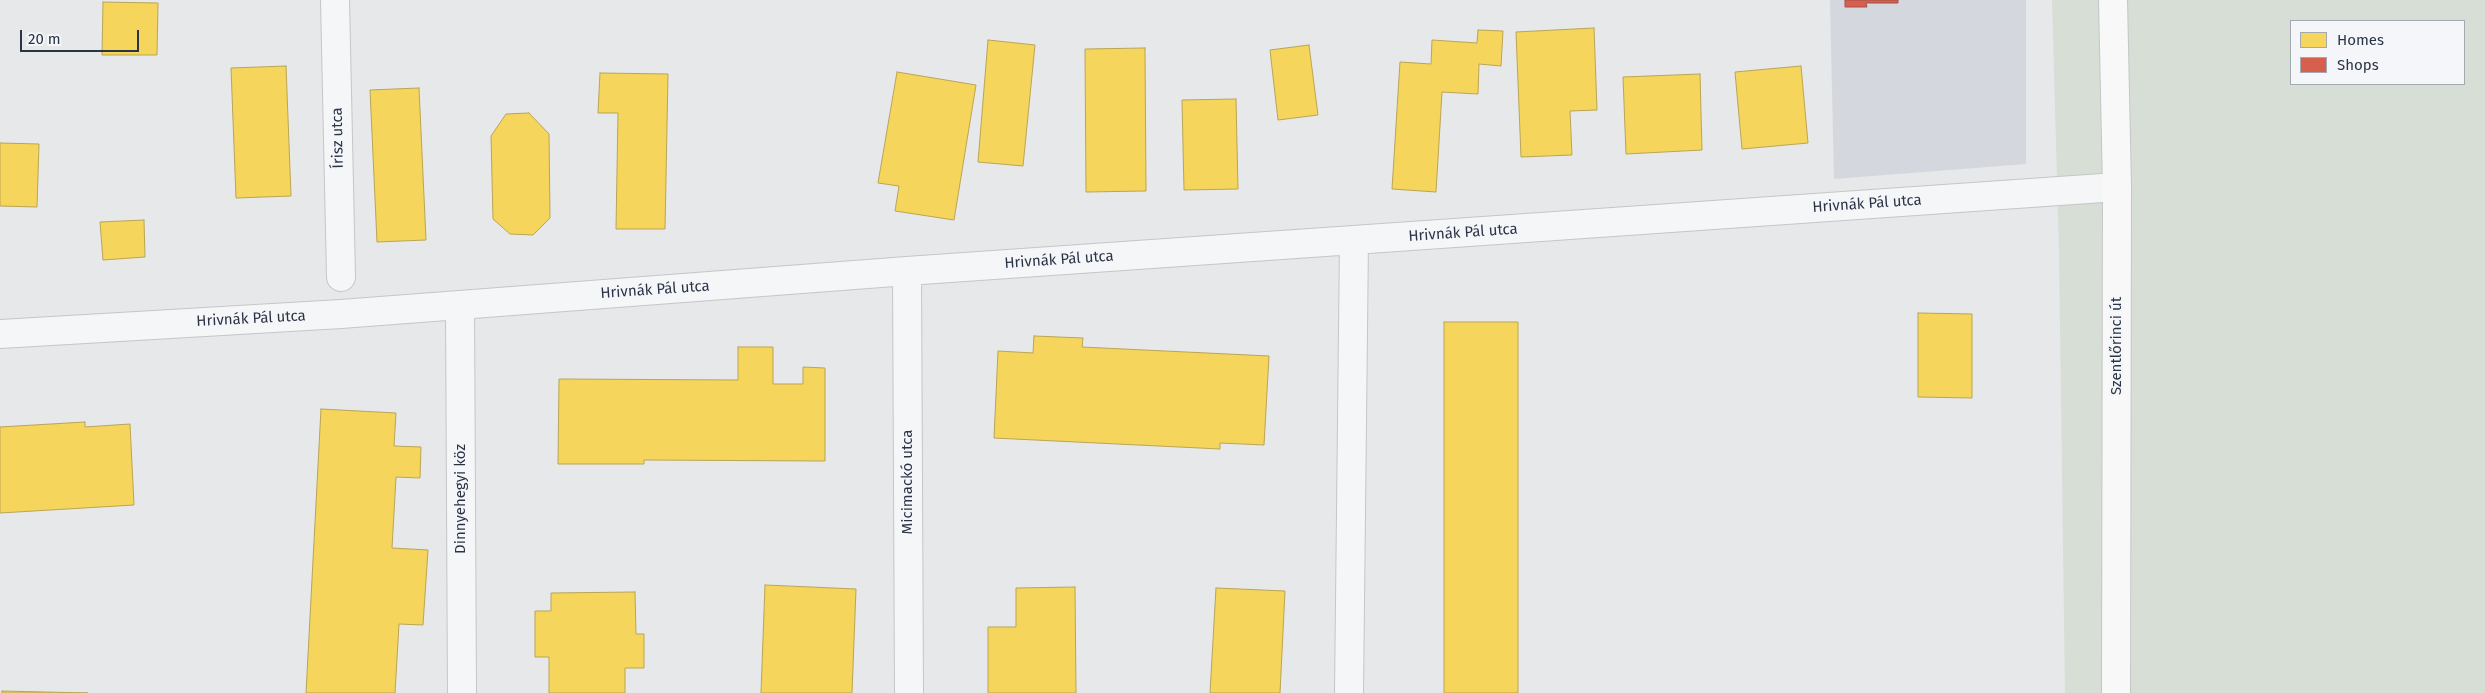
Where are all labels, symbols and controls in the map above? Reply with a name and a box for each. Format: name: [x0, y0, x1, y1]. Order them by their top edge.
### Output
scale bar: [22, 20, 141, 52]
legend: [2290, 20, 2465, 85]
text: 20 m: [28, 30, 61, 48]
text: Homes: [2337, 31, 2384, 49]
text: Shops: [2337, 56, 2379, 74]
street label: Írisz utca: [328, 107, 348, 169]
street label: Hrivnák Pál utca: [1812, 191, 1922, 217]
street label: Hrivnák Pál utca: [1408, 220, 1518, 246]
street label: Hrivnák Pál utca: [1004, 247, 1114, 273]
street label: Hrivnák Pál utca: [600, 277, 710, 303]
street label: Szentlőrinci út: [2108, 297, 2126, 395]
street label: Hrivnák Pál utca: [196, 307, 306, 331]
street label: Micimackó utca: [899, 430, 917, 534]
street label: Dinnyehegyi köz: [452, 444, 470, 554]

